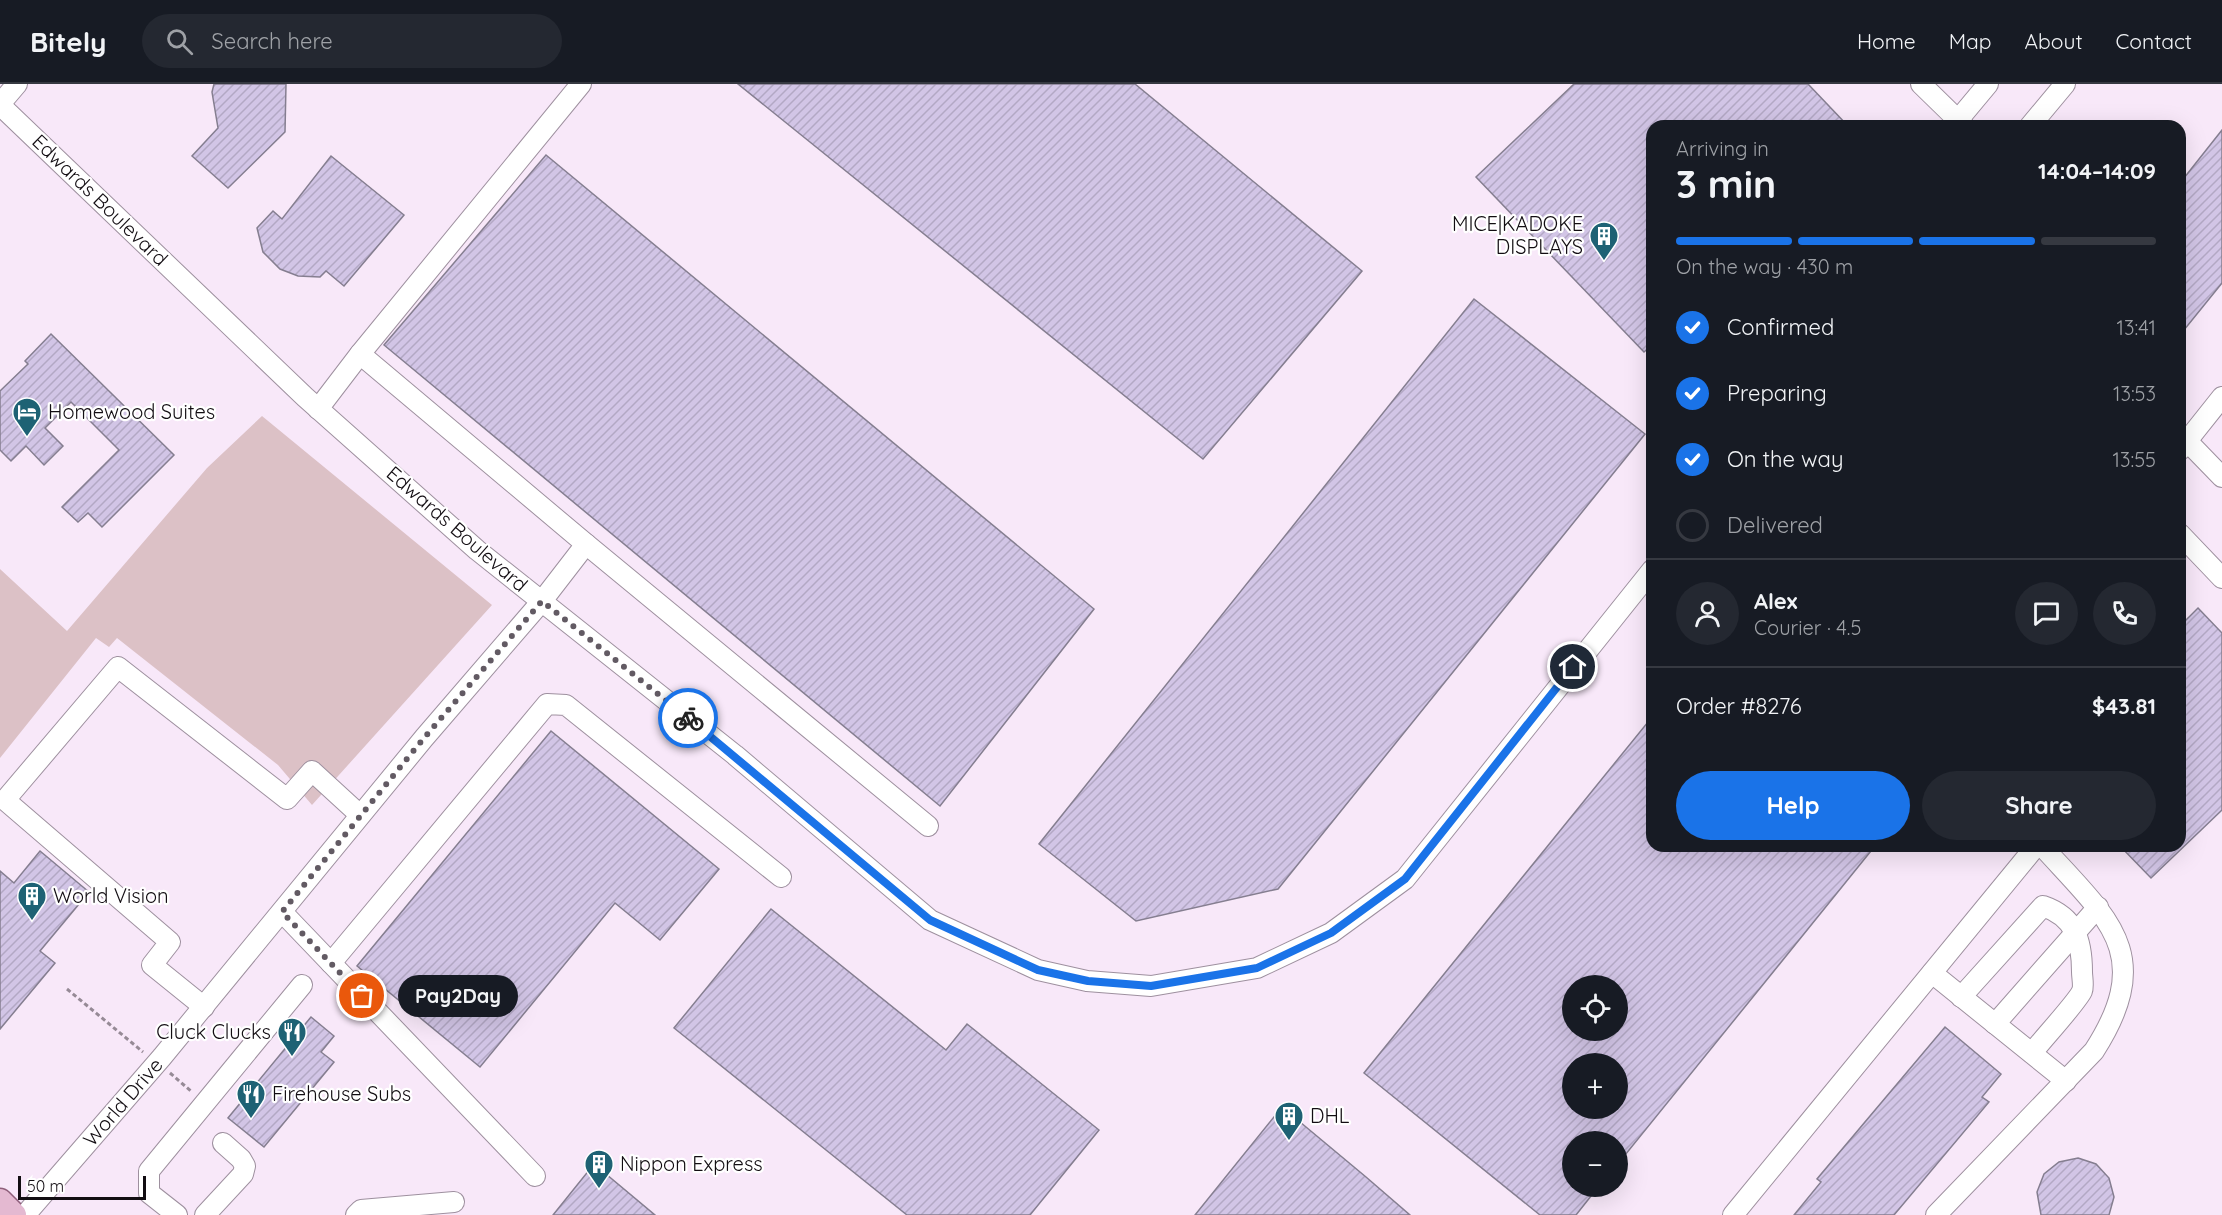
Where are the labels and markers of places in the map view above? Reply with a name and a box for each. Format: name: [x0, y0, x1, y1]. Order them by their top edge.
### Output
place label: MICE|KADOKE DISPLAYS: [1452, 211, 1583, 259]
building icon: MICE|KADOKE DISPLAYS: [1588, 220, 1620, 262]
hotel icon: Homewood Suites: [11, 396, 43, 438]
place label: Homewood Suites: [48, 399, 215, 424]
pin: [1547, 641, 1598, 692]
building icon: World Vision: [16, 880, 48, 922]
place label: World Vision: [53, 883, 169, 908]
pin: [336, 970, 387, 1021]
callout: Pay2Day: [398, 975, 518, 1017]
restaurant icon: Cluck Clucks: [276, 1016, 308, 1058]
place label: Cluck Clucks: [156, 1019, 271, 1044]
restaurant icon: Firehouse Subs: [235, 1078, 267, 1120]
place label: Firehouse Subs: [272, 1081, 411, 1106]
building icon: DHL: [1273, 1100, 1305, 1142]
place label: DHL: [1310, 1103, 1350, 1128]
building icon: Nippon Express: [583, 1148, 615, 1190]
place label: Nippon Express: [620, 1151, 763, 1176]

